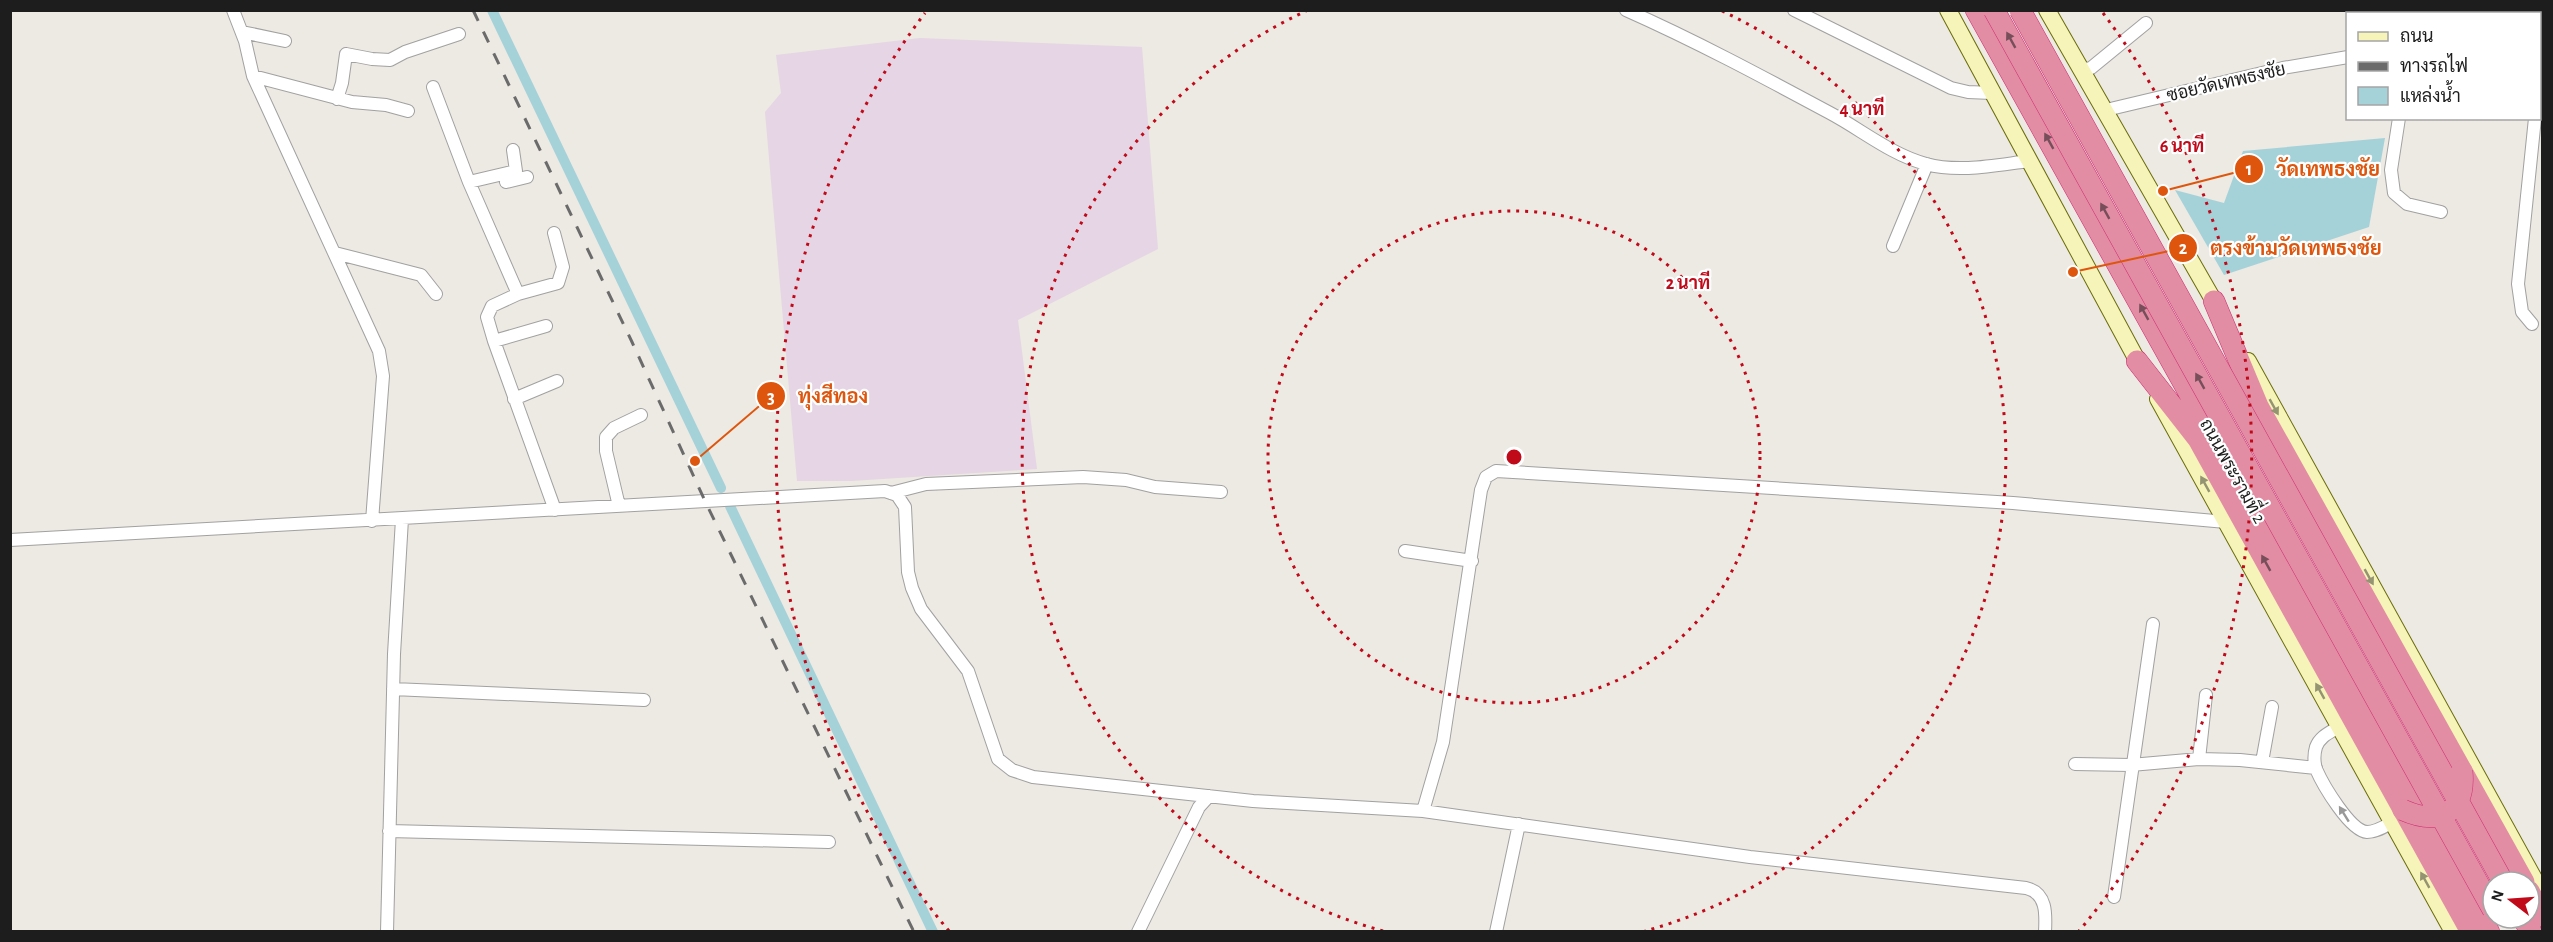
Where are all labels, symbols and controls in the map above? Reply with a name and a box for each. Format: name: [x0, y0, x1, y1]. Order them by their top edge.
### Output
legend: [2346, 12, 2541, 120]
text: ถนน: [2400, 28, 2433, 46]
one-way arrow: [2006, 31, 2016, 48]
text: ทางรถไฟ: [2400, 53, 2468, 76]
street label: ซอยวัดเทพธงชัย: [2164, 58, 2287, 105]
text: แหล่งน้ำ: [2400, 80, 2461, 106]
text: 4 นาที: [1840, 96, 1884, 119]
one-way arrow: [2044, 132, 2054, 149]
text: 6 นาที: [2160, 133, 2204, 156]
callout: วัดเทพธงชัย: [2234, 150, 2392, 188]
text: วัดเทพธงชัย: [2276, 156, 2380, 180]
text: 1: [2246, 161, 2252, 179]
one-way arrow: [2100, 202, 2110, 219]
callout: ตรงข้ามวัดเทพธงชัย: [2168, 229, 2394, 267]
text: ตรงข้ามวัดเทพธงชัย: [2210, 235, 2382, 259]
text: 2: [2179, 240, 2188, 258]
text: 2 นาที: [1666, 270, 1710, 293]
one-way arrow: [2139, 303, 2149, 320]
one-way arrow: [2195, 372, 2205, 389]
callout: ทุ่งสีทอง: [756, 377, 880, 415]
text: ทุ่งสีทอง: [798, 383, 868, 411]
text: 3: [767, 389, 775, 407]
one-way arrow: [2268, 399, 2279, 415]
street label: ถนนพระรามที่ 2: [2196, 412, 2275, 527]
centre of rings: [1504, 447, 1524, 467]
one-way arrow: [2200, 475, 2210, 492]
one-way arrow: [2261, 555, 2271, 572]
one-way arrow: [2364, 569, 2374, 586]
one-way arrow: [2315, 683, 2326, 699]
one-way arrow: [2338, 806, 2349, 822]
north arrow: [2481, 870, 2541, 930]
one-way arrow: [2420, 871, 2430, 888]
text: N: [2488, 888, 2507, 904]

